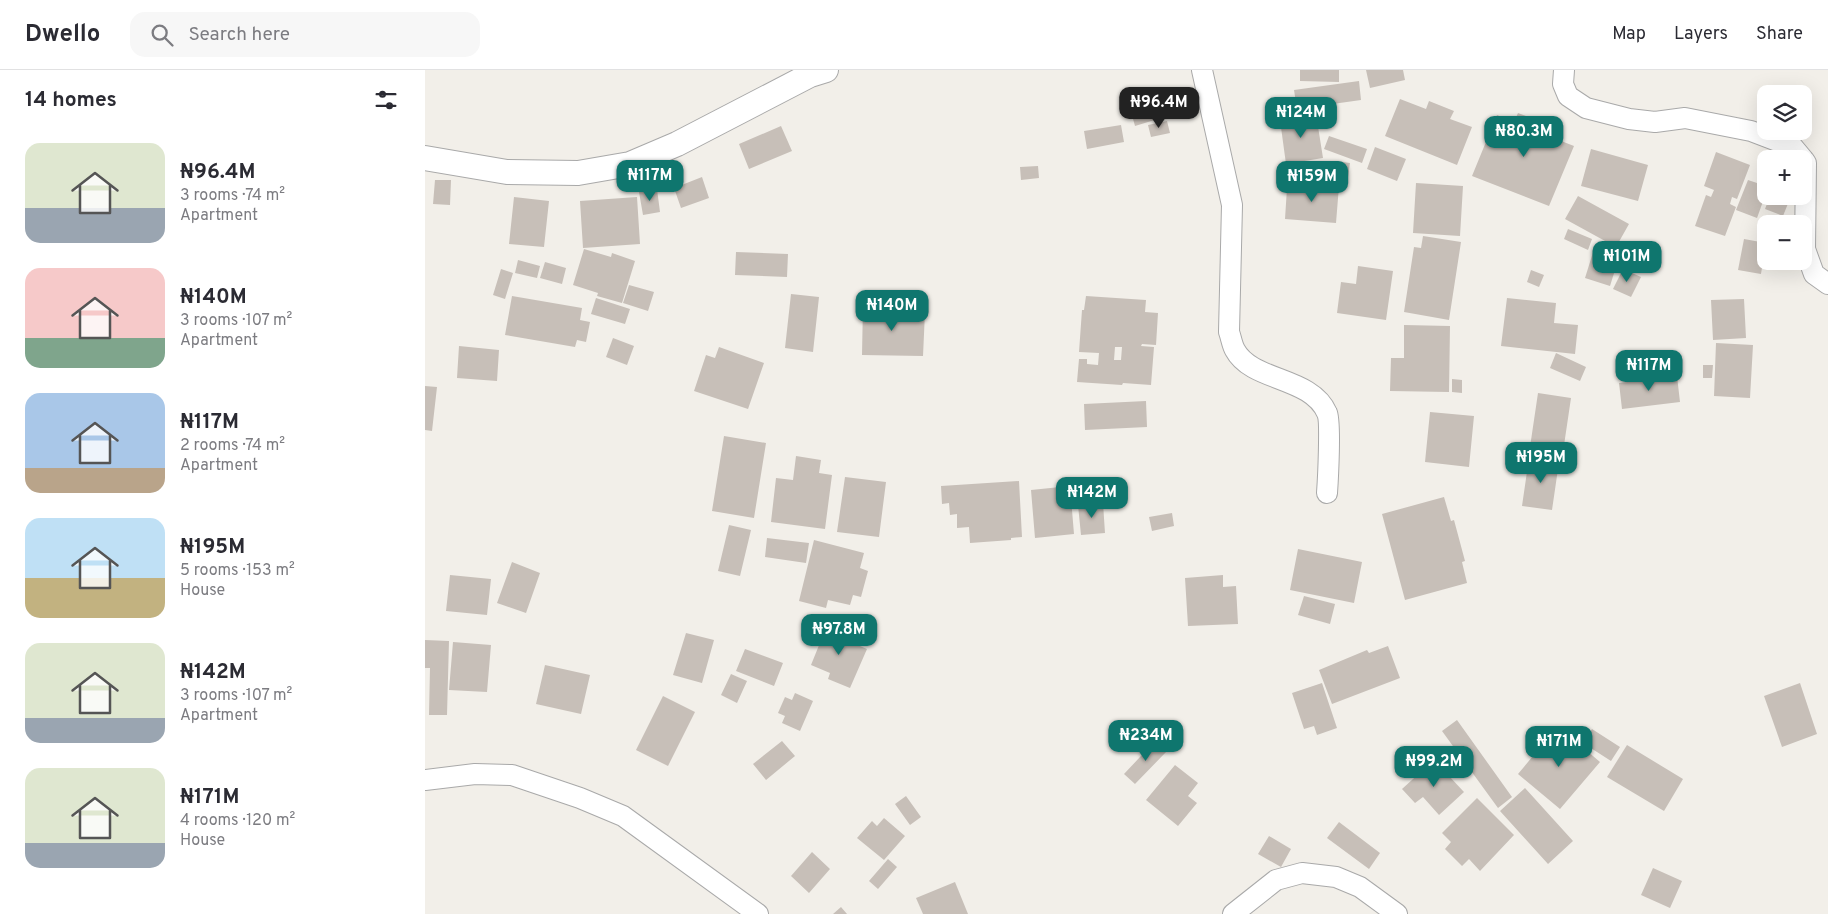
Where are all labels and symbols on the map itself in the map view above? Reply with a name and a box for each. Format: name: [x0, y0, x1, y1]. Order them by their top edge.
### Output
pin: ₦96.4M: [1118, 87, 1200, 129]
pin: ₦124M: [1266, 97, 1336, 139]
pin: ₦80.3M: [1483, 116, 1565, 158]
pin: ₦117M: [615, 160, 685, 202]
pin: ₦159M: [1277, 160, 1347, 203]
pin: ₦101M: [1592, 240, 1662, 283]
pin: ₦140M: [857, 290, 927, 332]
pin: ₦117M: [1614, 350, 1684, 392]
pin: ₦195M: [1506, 442, 1576, 484]
pin: ₦142M: [1057, 476, 1127, 519]
pin: ₦97.8M: [798, 614, 880, 656]
pin: ₦234M: [1111, 720, 1181, 762]
pin: ₦171M: [1524, 726, 1594, 768]
pin: ₦99.2M: [1393, 746, 1475, 788]

